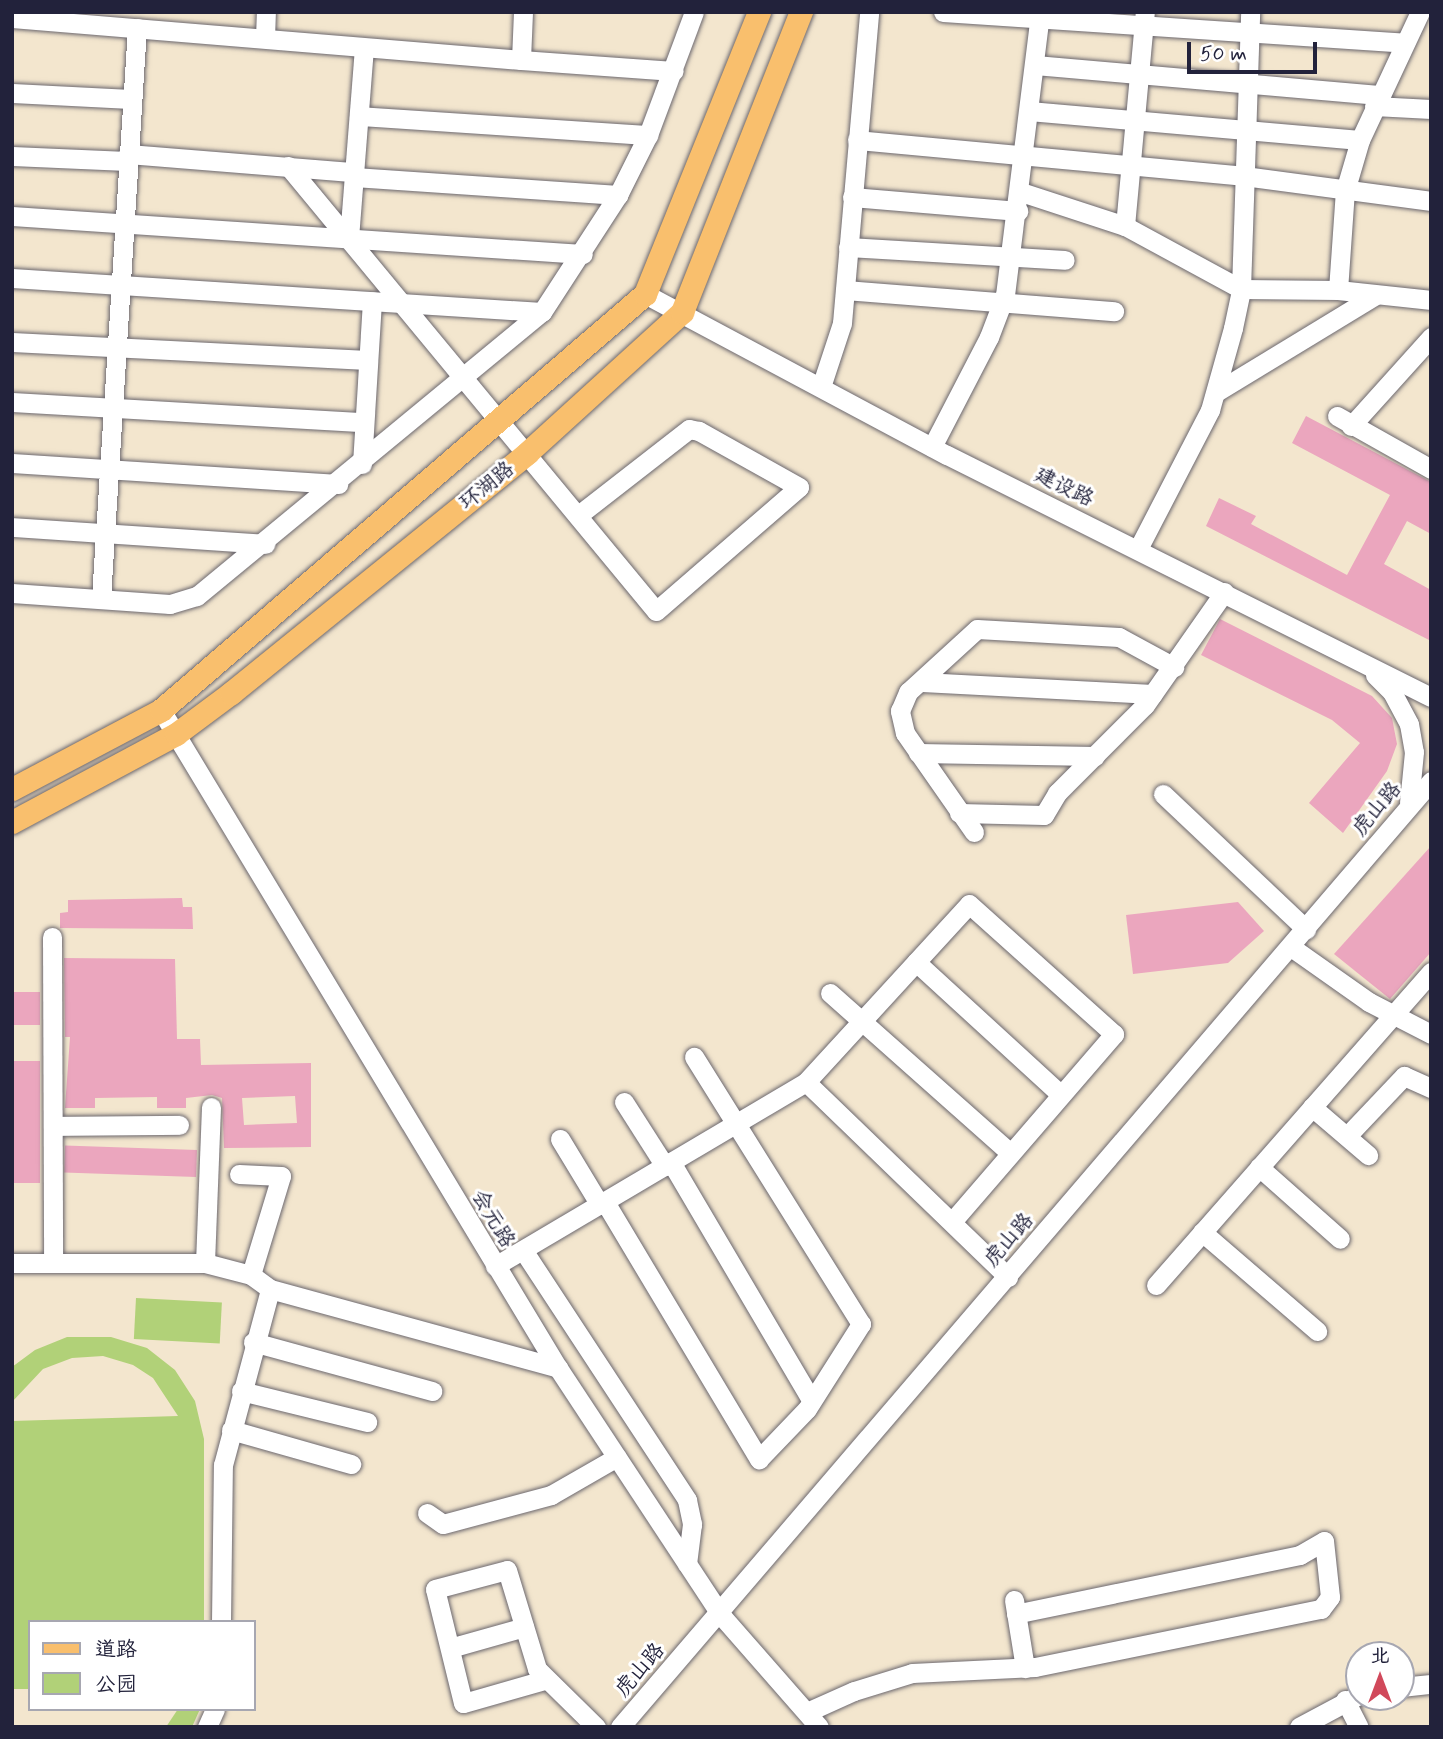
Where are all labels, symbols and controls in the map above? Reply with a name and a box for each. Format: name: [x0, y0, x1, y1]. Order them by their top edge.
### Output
scale bar: [1191, 28, 1320, 72]
text: 50 m: [1200, 40, 1247, 68]
street label: 环湖路: [455, 456, 519, 516]
street label: 建设路: [1030, 462, 1098, 512]
street label: 虎山路: [1347, 777, 1407, 841]
street label: 会元路: [466, 1186, 520, 1252]
street label: 虎山路: [979, 1208, 1039, 1272]
legend: [28, 1620, 256, 1711]
text: 道路: [95, 1636, 137, 1664]
street label: 虎山路: [610, 1638, 670, 1702]
north arrow: [1345, 1641, 1415, 1711]
text: 北: [1370, 1644, 1390, 1669]
text: 公园: [95, 1671, 137, 1699]

